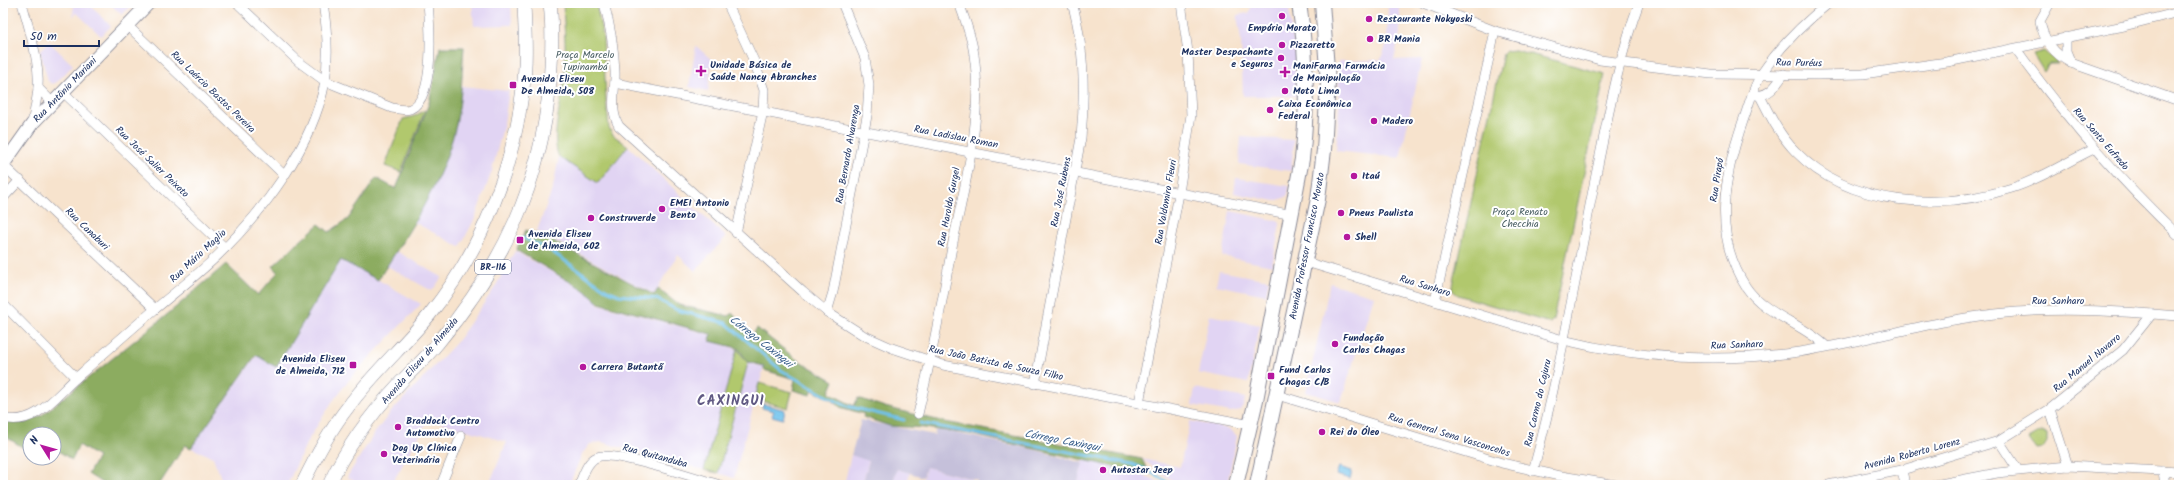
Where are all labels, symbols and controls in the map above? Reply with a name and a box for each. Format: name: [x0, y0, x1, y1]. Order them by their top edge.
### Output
marker: Empório Morato: [1277, 11, 1287, 21]
place label: Restaurante Nokyoski: [1377, 11, 1473, 27]
marker: Restaurante Nokyoski: [1364, 14, 1374, 24]
place label: Empório Morato: [1248, 20, 1317, 36]
scale bar: [24, 22, 99, 48]
text: 50 m: [30, 27, 57, 46]
place label: BR Mania: [1378, 31, 1420, 47]
marker: BR Mania: [1365, 34, 1375, 44]
place label: Pizzaretto: [1290, 37, 1335, 53]
marker: Pizzaretto: [1277, 40, 1287, 50]
place label: Master Despachante e Seguros: [1182, 44, 1273, 72]
street label: Rua Laércio Bastos Pereira: [167, 47, 259, 137]
park label: Praça Marcelo Tupinambá: [556, 47, 615, 75]
street label: Rua Antônio Mariani: [29, 53, 101, 127]
marker: Master Despachante e Seguros: [1276, 53, 1286, 63]
street label: Rua Puréus: [1776, 55, 1823, 71]
place label: Unidade Básica de Saúde Nancy Abranches: [710, 57, 817, 85]
place label: ManiFarma Farmácia de Manipulação: [1293, 58, 1385, 86]
marker: Unidade Básica de Saúde Nancy Abranches: [695, 65, 707, 77]
marker: ManiFarma Farmácia de Manipulação: [1280, 67, 1290, 77]
place label: Avenida Eliseu De Almeida, 508: [521, 71, 594, 99]
marker: Avenida Eliseu De Almeida, 508: [508, 80, 518, 90]
place label: Moto Lima: [1293, 83, 1339, 99]
marker: Moto Lima: [1280, 86, 1290, 96]
place label: Caixa Econômica Federal: [1278, 96, 1351, 124]
street label: Rua Bernardo Alvarenga: [831, 103, 865, 205]
street label: Rua Santo Eufredo: [2069, 104, 2133, 174]
marker: Caixa Econômica Federal: [1265, 105, 1275, 115]
place label: Madero: [1382, 113, 1414, 129]
marker: Madero: [1369, 116, 1379, 126]
street label: Rua Ladislau Roman: [913, 121, 999, 153]
street label: Rua José Salier Peixoto: [111, 122, 193, 202]
street label: Rua José Rubens: [1046, 155, 1076, 228]
street label: Rua Pirapó: [1706, 156, 1728, 203]
street label: Rua Valdomiro Fleuri: [1151, 158, 1181, 246]
street label: Rua Haroldo Gurgel: [933, 165, 965, 248]
place label: Itaú: [1362, 168, 1381, 184]
street label: Avenida Professor Francisco Morato: [1285, 171, 1329, 321]
marker: Itaú: [1349, 171, 1359, 181]
place label: EMEI Antonio Bento: [670, 195, 730, 223]
street label: Rua Canaburi: [61, 204, 113, 255]
marker: EMEI Antonio Bento: [657, 204, 667, 214]
park label: Praça Renato Checchia: [1492, 204, 1548, 232]
place label: Pneus Paulista: [1349, 205, 1413, 221]
marker: Pneus Paulista: [1336, 208, 1346, 218]
place label: Construverde: [599, 210, 656, 226]
marker: Construverde: [586, 213, 596, 223]
street label: Rua Mário Maglio: [166, 225, 230, 287]
place label: Avenida Eliseu de Almeida, 602: [528, 226, 600, 254]
place label: Shell: [1355, 229, 1377, 245]
marker: Shell: [1342, 232, 1352, 242]
marker: Avenida Eliseu de Almeida, 602: [515, 235, 525, 245]
road number: BR-116: [475, 260, 511, 274]
street label: Rua Sanharo: [1398, 271, 1453, 301]
street label: Rua Sanharo: [2032, 293, 2085, 309]
water label: Córrego Caxingui: [725, 311, 799, 374]
street label: Avenida Eliseu de Almeida: [378, 314, 463, 408]
street label: Rua Manuel Navarro: [2049, 329, 2125, 396]
place label: Fundação Carlos Chagas: [1343, 330, 1405, 358]
street label: Rua Sanharo: [1710, 336, 1764, 354]
marker: Fundação Carlos Chagas: [1330, 339, 1340, 349]
street label: Rua João Batista de Souza Filho: [927, 341, 1065, 385]
place label: Avenida Eliseu de Almeida, 712: [276, 351, 345, 379]
street label: Rua Carmo do Cajuru: [1520, 357, 1556, 448]
place label: Carrera Butantã: [591, 359, 665, 375]
marker: Avenida Eliseu de Almeida, 712: [348, 360, 358, 370]
marker: Carrera Butantã: [578, 362, 588, 372]
place label: Fund Carlos Chagas C/B: [1279, 362, 1331, 390]
marker: Fund Carlos Chagas C/B: [1266, 371, 1276, 381]
district label: CAXINGUI: [697, 390, 765, 412]
street label: Rua General Sena Vasconcelos: [1386, 409, 1513, 461]
place label: Braddock Centro Automotivo: [406, 413, 480, 441]
marker: Braddock Centro Automotivo: [393, 422, 403, 432]
place label: Rei do Óleo: [1330, 424, 1380, 440]
water label: Córrego Caxingui: [1023, 425, 1104, 458]
north arrow: [22, 426, 62, 466]
marker: Rei do Óleo: [1317, 427, 1327, 437]
text: N: [26, 432, 44, 449]
street label: Avenida Roberto Lorenz: [1862, 433, 1963, 475]
place label: Dog Up Clínica Veterinária: [392, 440, 457, 468]
street label: Rua Quitanduba: [621, 440, 690, 472]
marker: Dog Up Clínica Veterinária: [379, 449, 389, 459]
place label: Autostar Jeep: [1111, 462, 1174, 478]
marker: Autostar Jeep: [1098, 465, 1108, 475]

